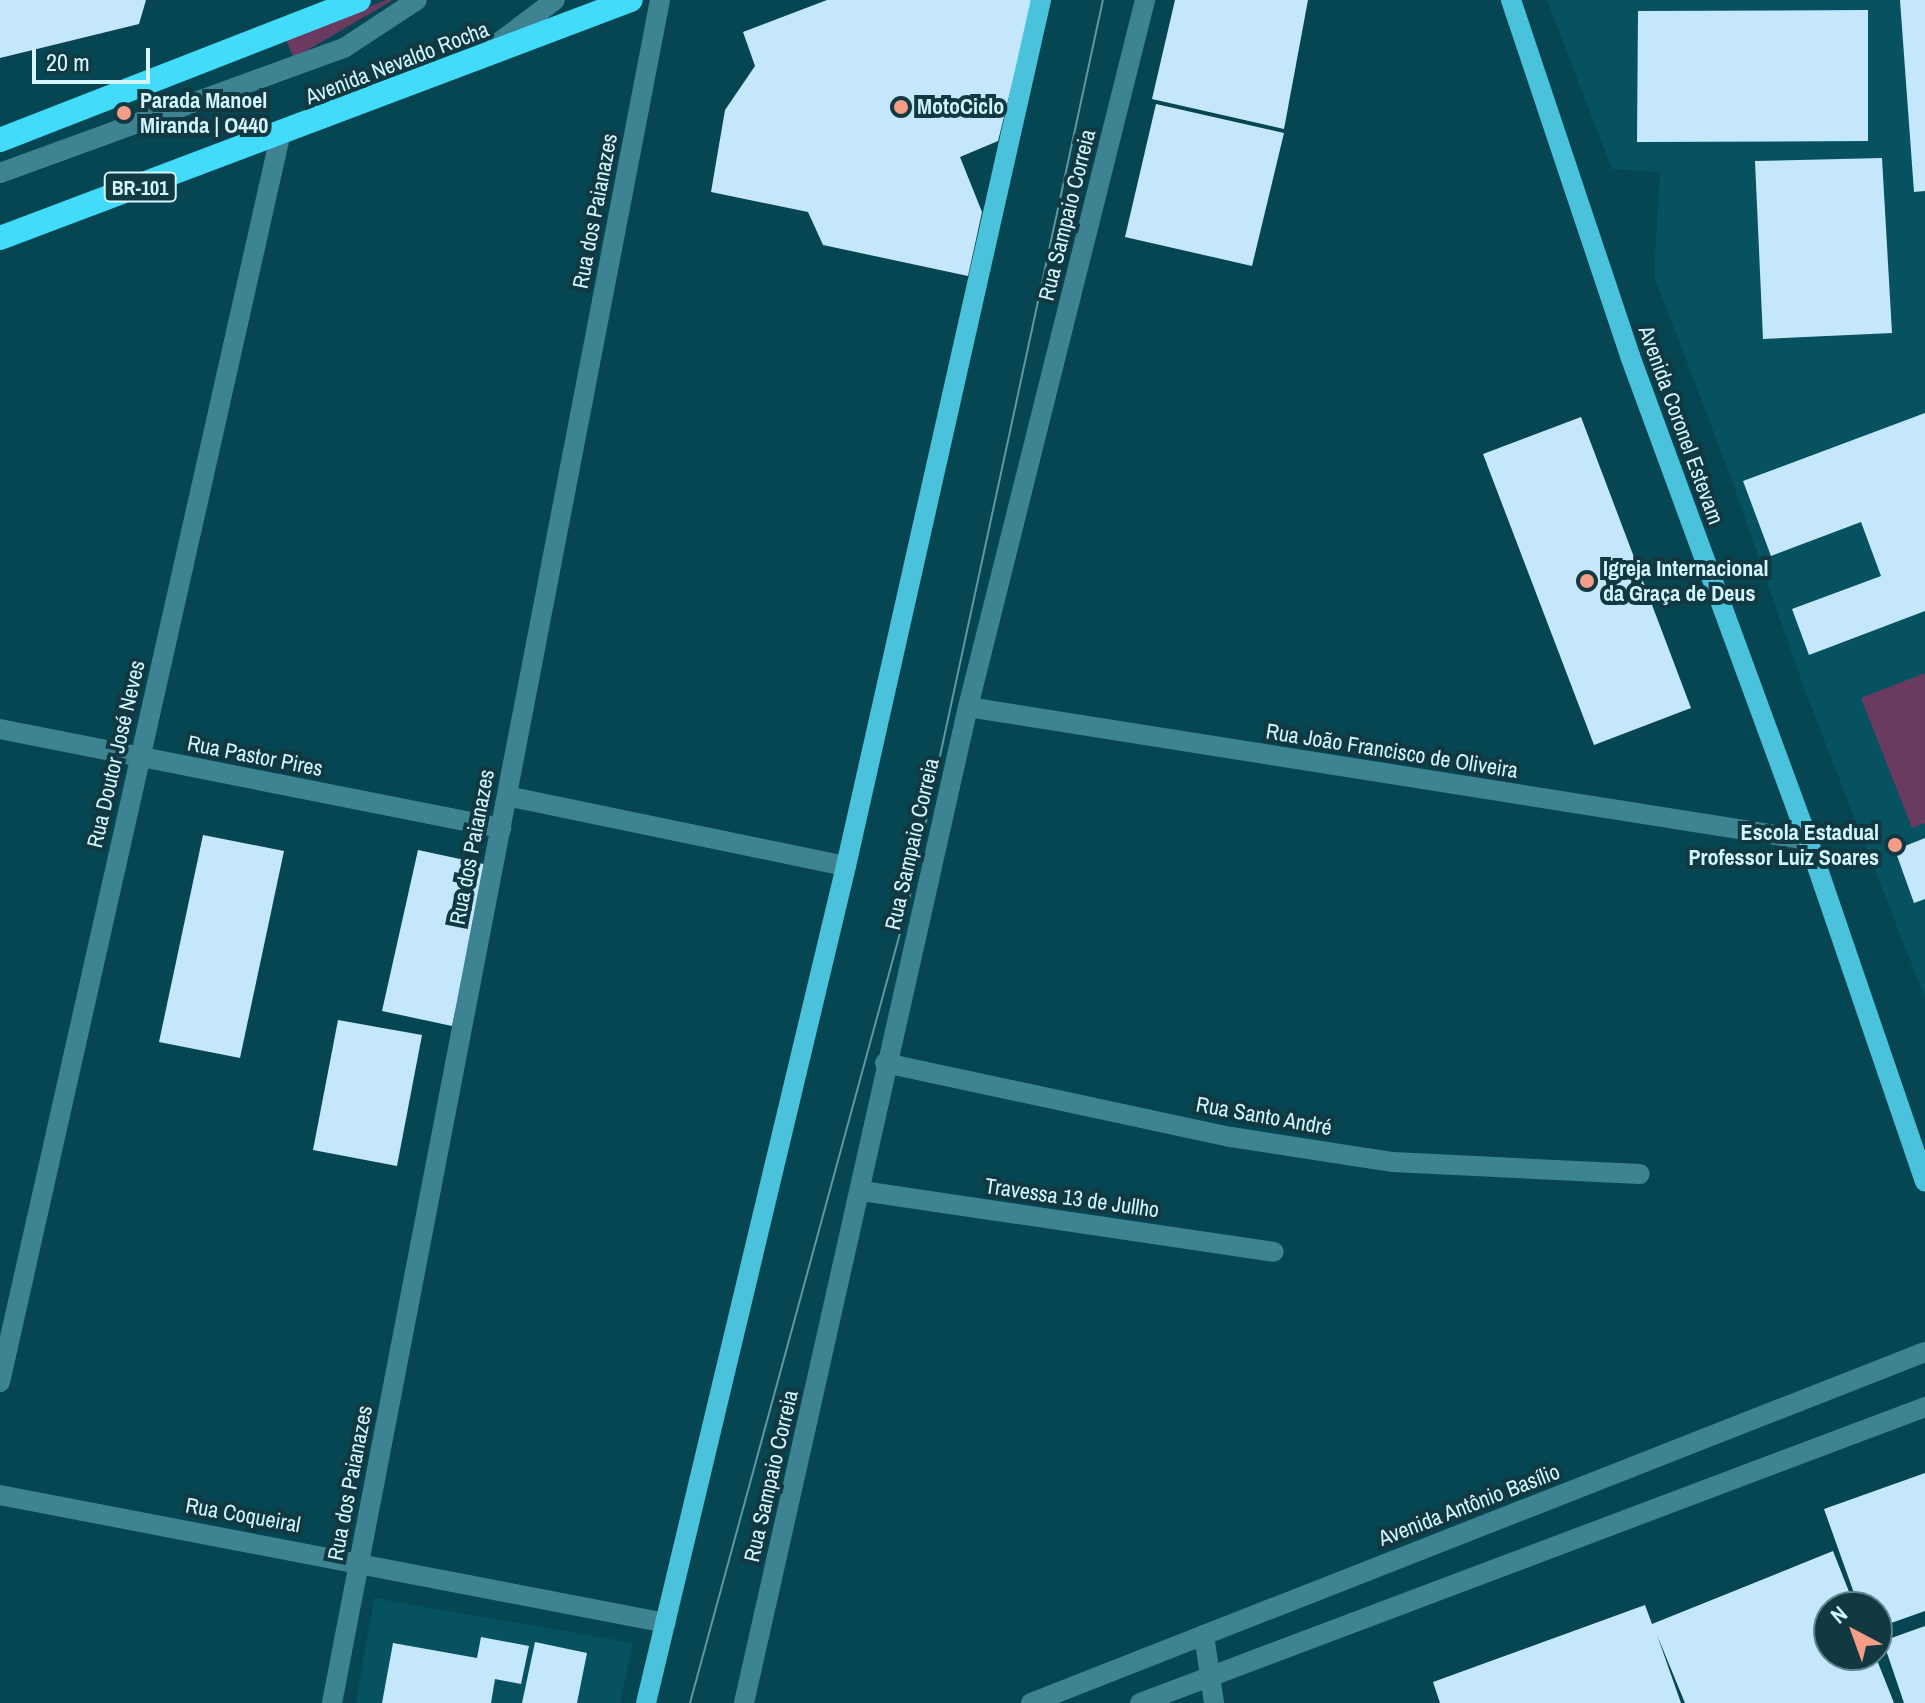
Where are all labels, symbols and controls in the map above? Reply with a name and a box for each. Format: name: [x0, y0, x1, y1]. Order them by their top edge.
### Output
street label: Avenida Nevaldo Rocha: [302, 16, 492, 110]
scale bar: [36, 32, 154, 82]
text: 20 m: [46, 46, 90, 78]
place label: Parada Manoel Miranda | O440: [140, 87, 268, 138]
place label: MotoCiclo: [917, 94, 1004, 120]
marker: MotoCiclo: [892, 98, 910, 116]
marker: Parada Manoel Miranda | O440: [115, 104, 133, 122]
street label: Rua Sampaio Correia: [1033, 127, 1101, 303]
street label: Rua dos Paianazes: [567, 131, 623, 291]
road number: BR-101: [102, 171, 178, 203]
street label: Avenida Coronel Estevam: [1633, 322, 1729, 528]
place label: Igreja Internacional da Graça de Deus: [1603, 555, 1768, 606]
marker: Igreja Internacional da Graça de Deus: [1578, 572, 1596, 590]
street label: Rua Doutor José Neves: [82, 658, 150, 850]
street label: Rua João Francisco de Oliveira: [1264, 718, 1520, 784]
street label: Rua Pastor Pires: [185, 730, 325, 782]
street label: Rua Sampaio Correia: [879, 756, 945, 932]
street label: Rua dos Paianazes: [444, 767, 500, 927]
place label: Escola Estadual Professor Luiz Soares: [1689, 819, 1879, 870]
marker: Escola Estadual Professor Luiz Soares: [1886, 836, 1904, 854]
street label: Rua Santo André: [1194, 1091, 1334, 1141]
street label: Travessa 13 de Jullho: [983, 1173, 1161, 1223]
street label: Rua Sampaio Correia: [738, 1388, 804, 1564]
street label: Rua dos Paianazes: [322, 1403, 378, 1563]
street label: Avenida Antônio Basílio: [1374, 1458, 1564, 1552]
street label: Rua Coqueiral: [183, 1492, 303, 1538]
north arrow: [1813, 1591, 1893, 1671]
text: N: [1824, 1599, 1853, 1630]

